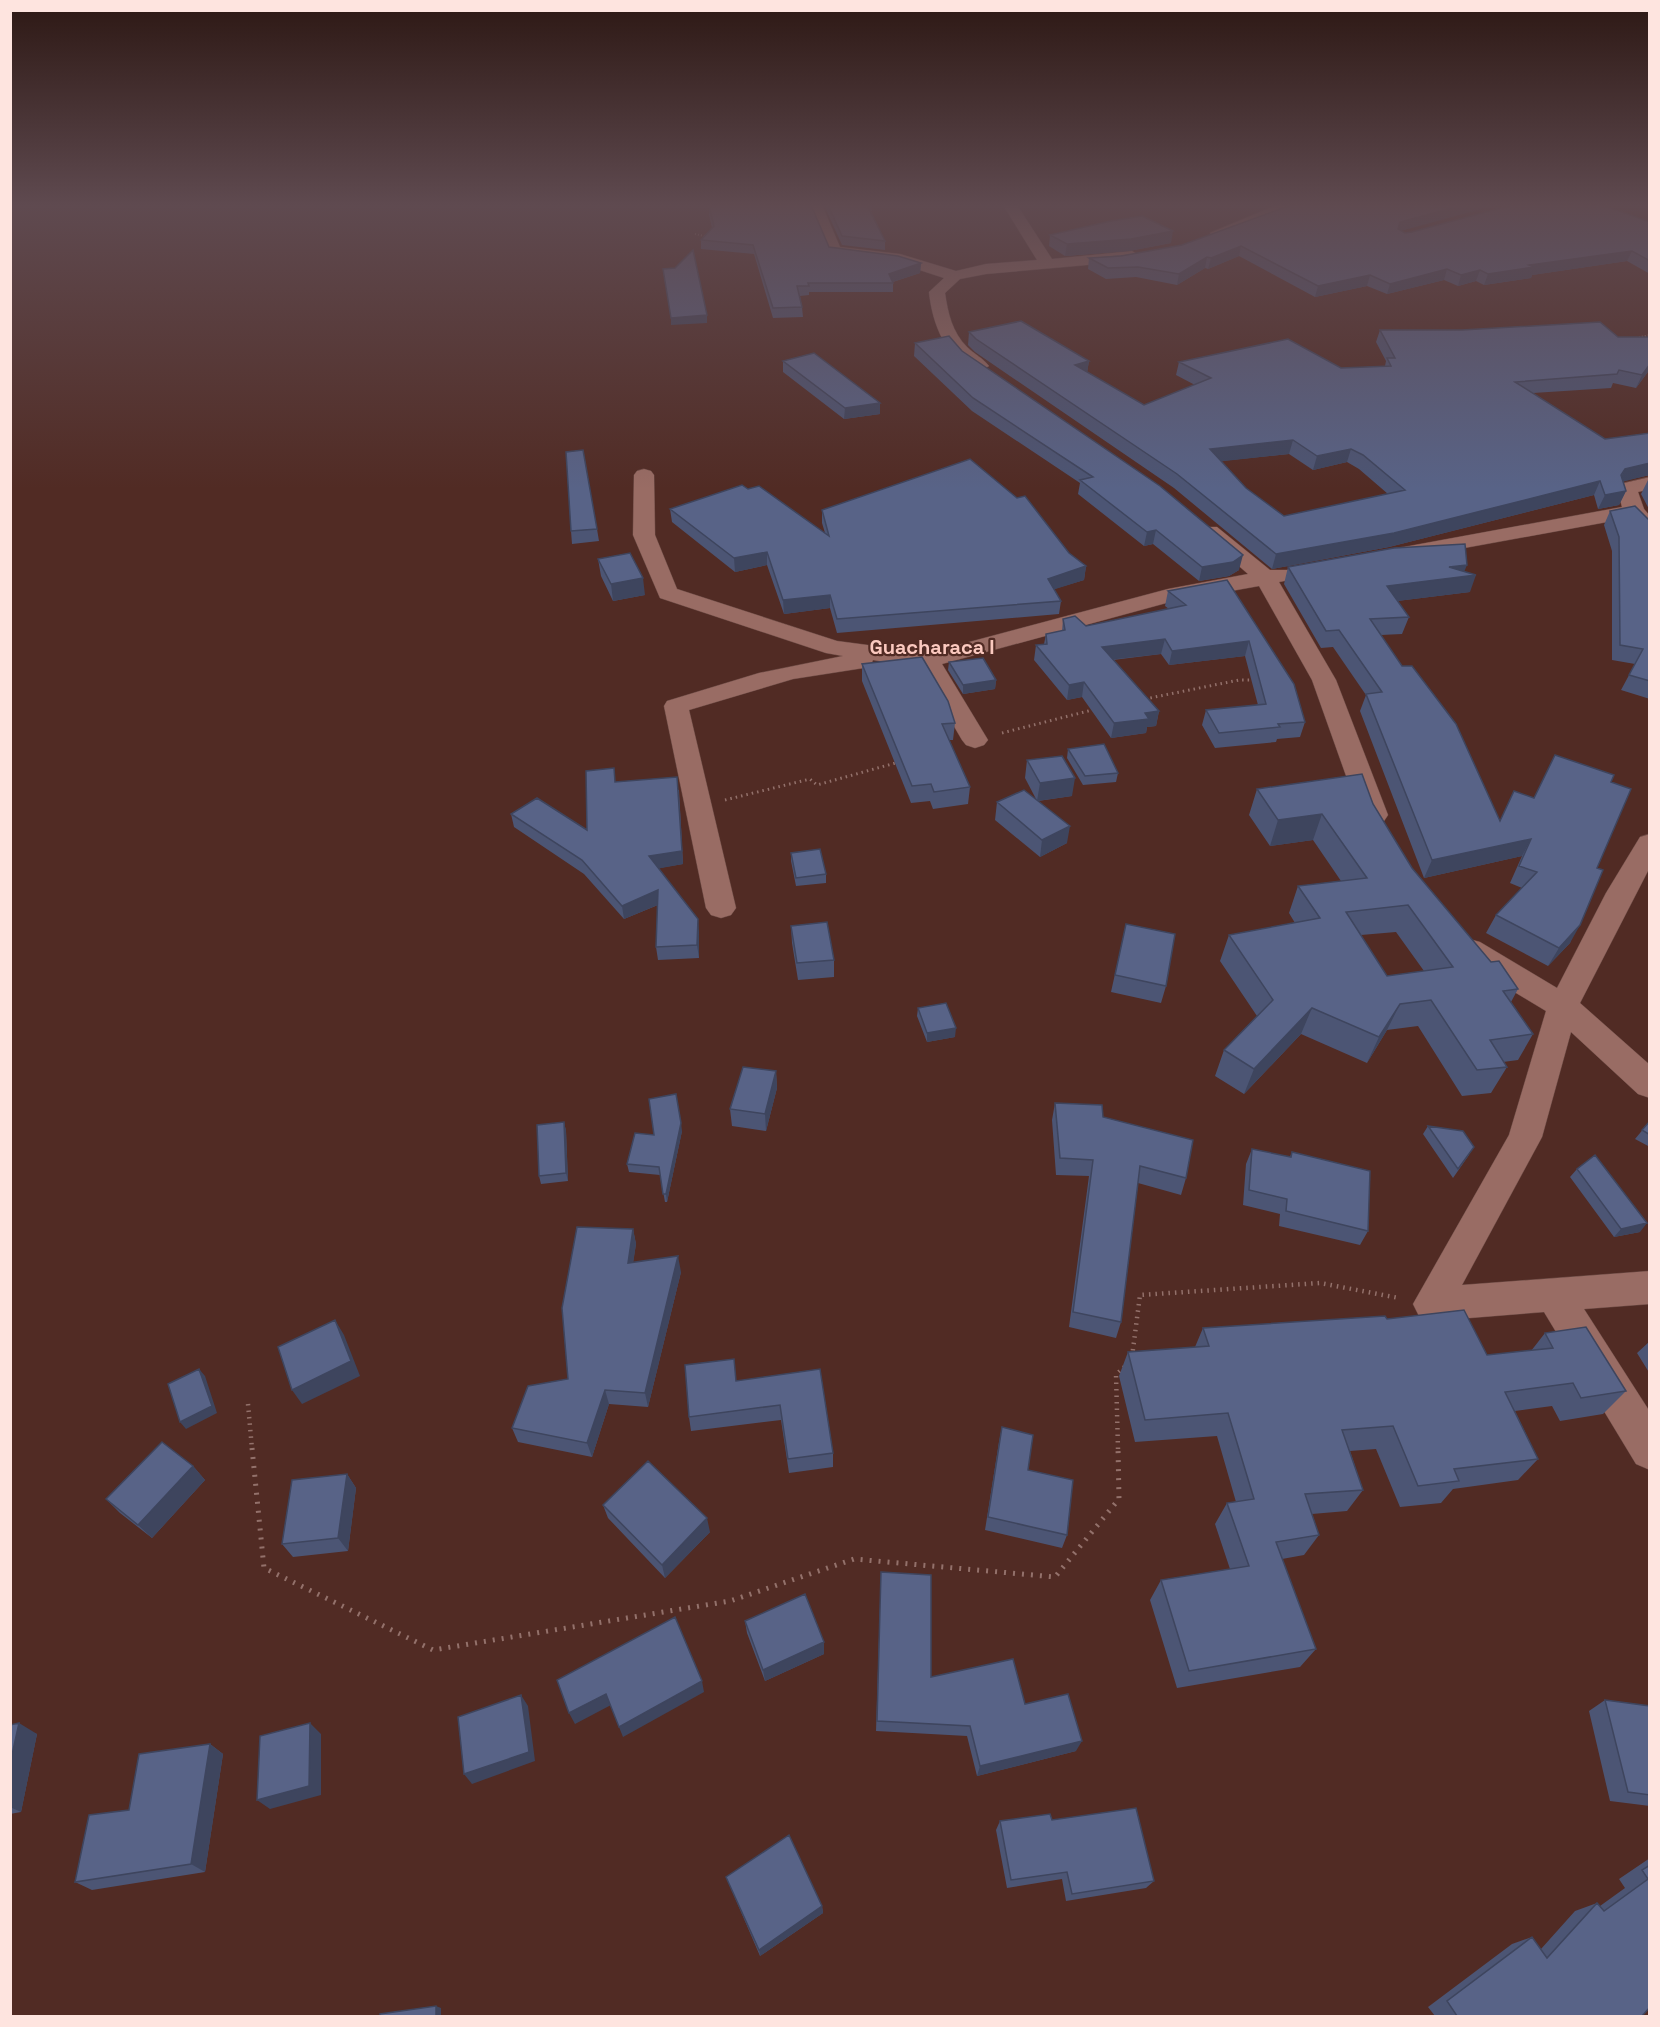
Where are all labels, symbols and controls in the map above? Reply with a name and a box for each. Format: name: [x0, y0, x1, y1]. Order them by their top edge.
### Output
district label: Guacharaca I: [869, 634, 995, 660]

